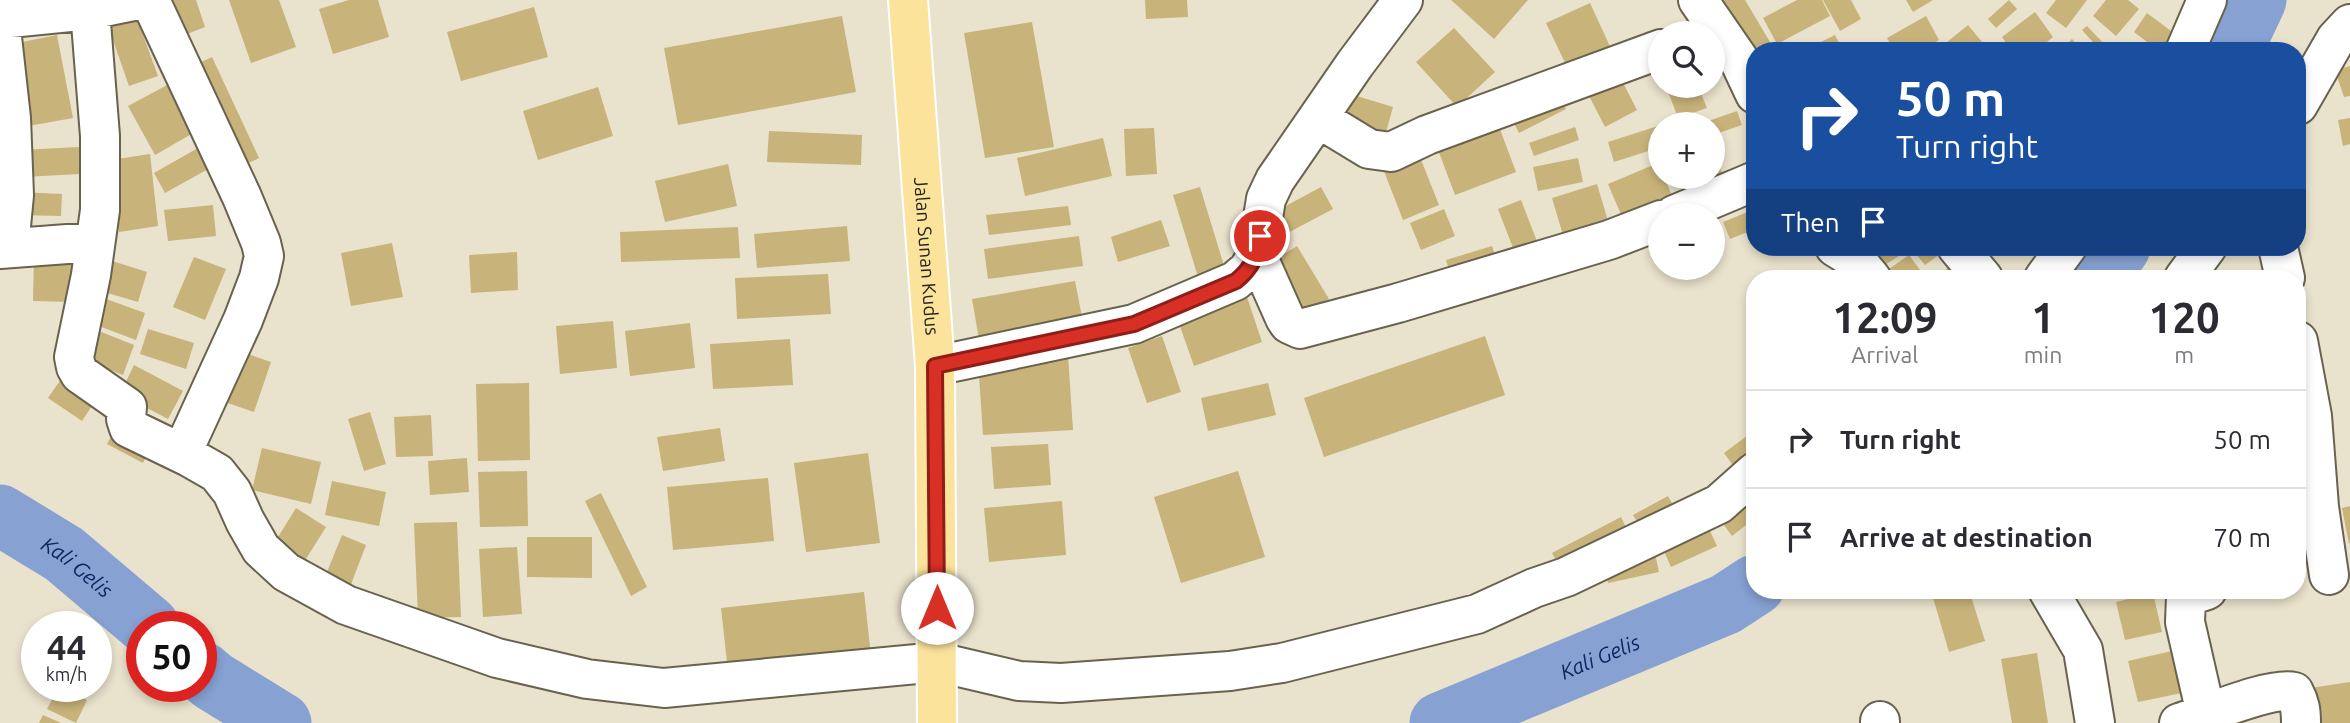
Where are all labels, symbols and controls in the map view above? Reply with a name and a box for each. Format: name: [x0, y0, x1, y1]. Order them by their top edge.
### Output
map controls: [1648, 21, 1725, 280]
button: search: [1648, 21, 1725, 98]
icon: right: [1781, 70, 1872, 161]
text: 50 m: [1896, 70, 2005, 125]
button: +: [1648, 112, 1725, 189]
text: Turn right: [1896, 128, 2038, 164]
street label: Jalan Sunan Kudus: [910, 176, 944, 336]
button: −: [1648, 203, 1725, 280]
icon: arrive: [1854, 203, 1892, 241]
pin: [1230, 206, 1290, 266]
text: Then: [1781, 208, 1840, 237]
icon: arrive: [1241, 217, 1279, 255]
text: 12:09: [1832, 294, 1937, 341]
text: 1: [2031, 294, 2055, 341]
text: 120: [2149, 294, 2220, 341]
text: Arrival: [1851, 342, 1918, 367]
text: min: [2024, 342, 2062, 367]
text: m: [2174, 342, 2194, 367]
icon: right: [1781, 420, 1819, 458]
text: Turn right: [1840, 425, 1961, 454]
text: 50 m: [2213, 425, 2271, 454]
icon: arrive: [1781, 518, 1819, 556]
text: Arrive at destination: [1840, 523, 2093, 552]
text: 70 m: [2213, 523, 2271, 552]
water label: Kali Gelis: [37, 531, 118, 602]
position arrow: [900, 571, 974, 645]
speed limit sign: 50: [126, 611, 217, 702]
text: 44: [47, 627, 86, 667]
water label: Kali Gelis: [1556, 629, 1643, 684]
text: km/h: [46, 664, 87, 684]

